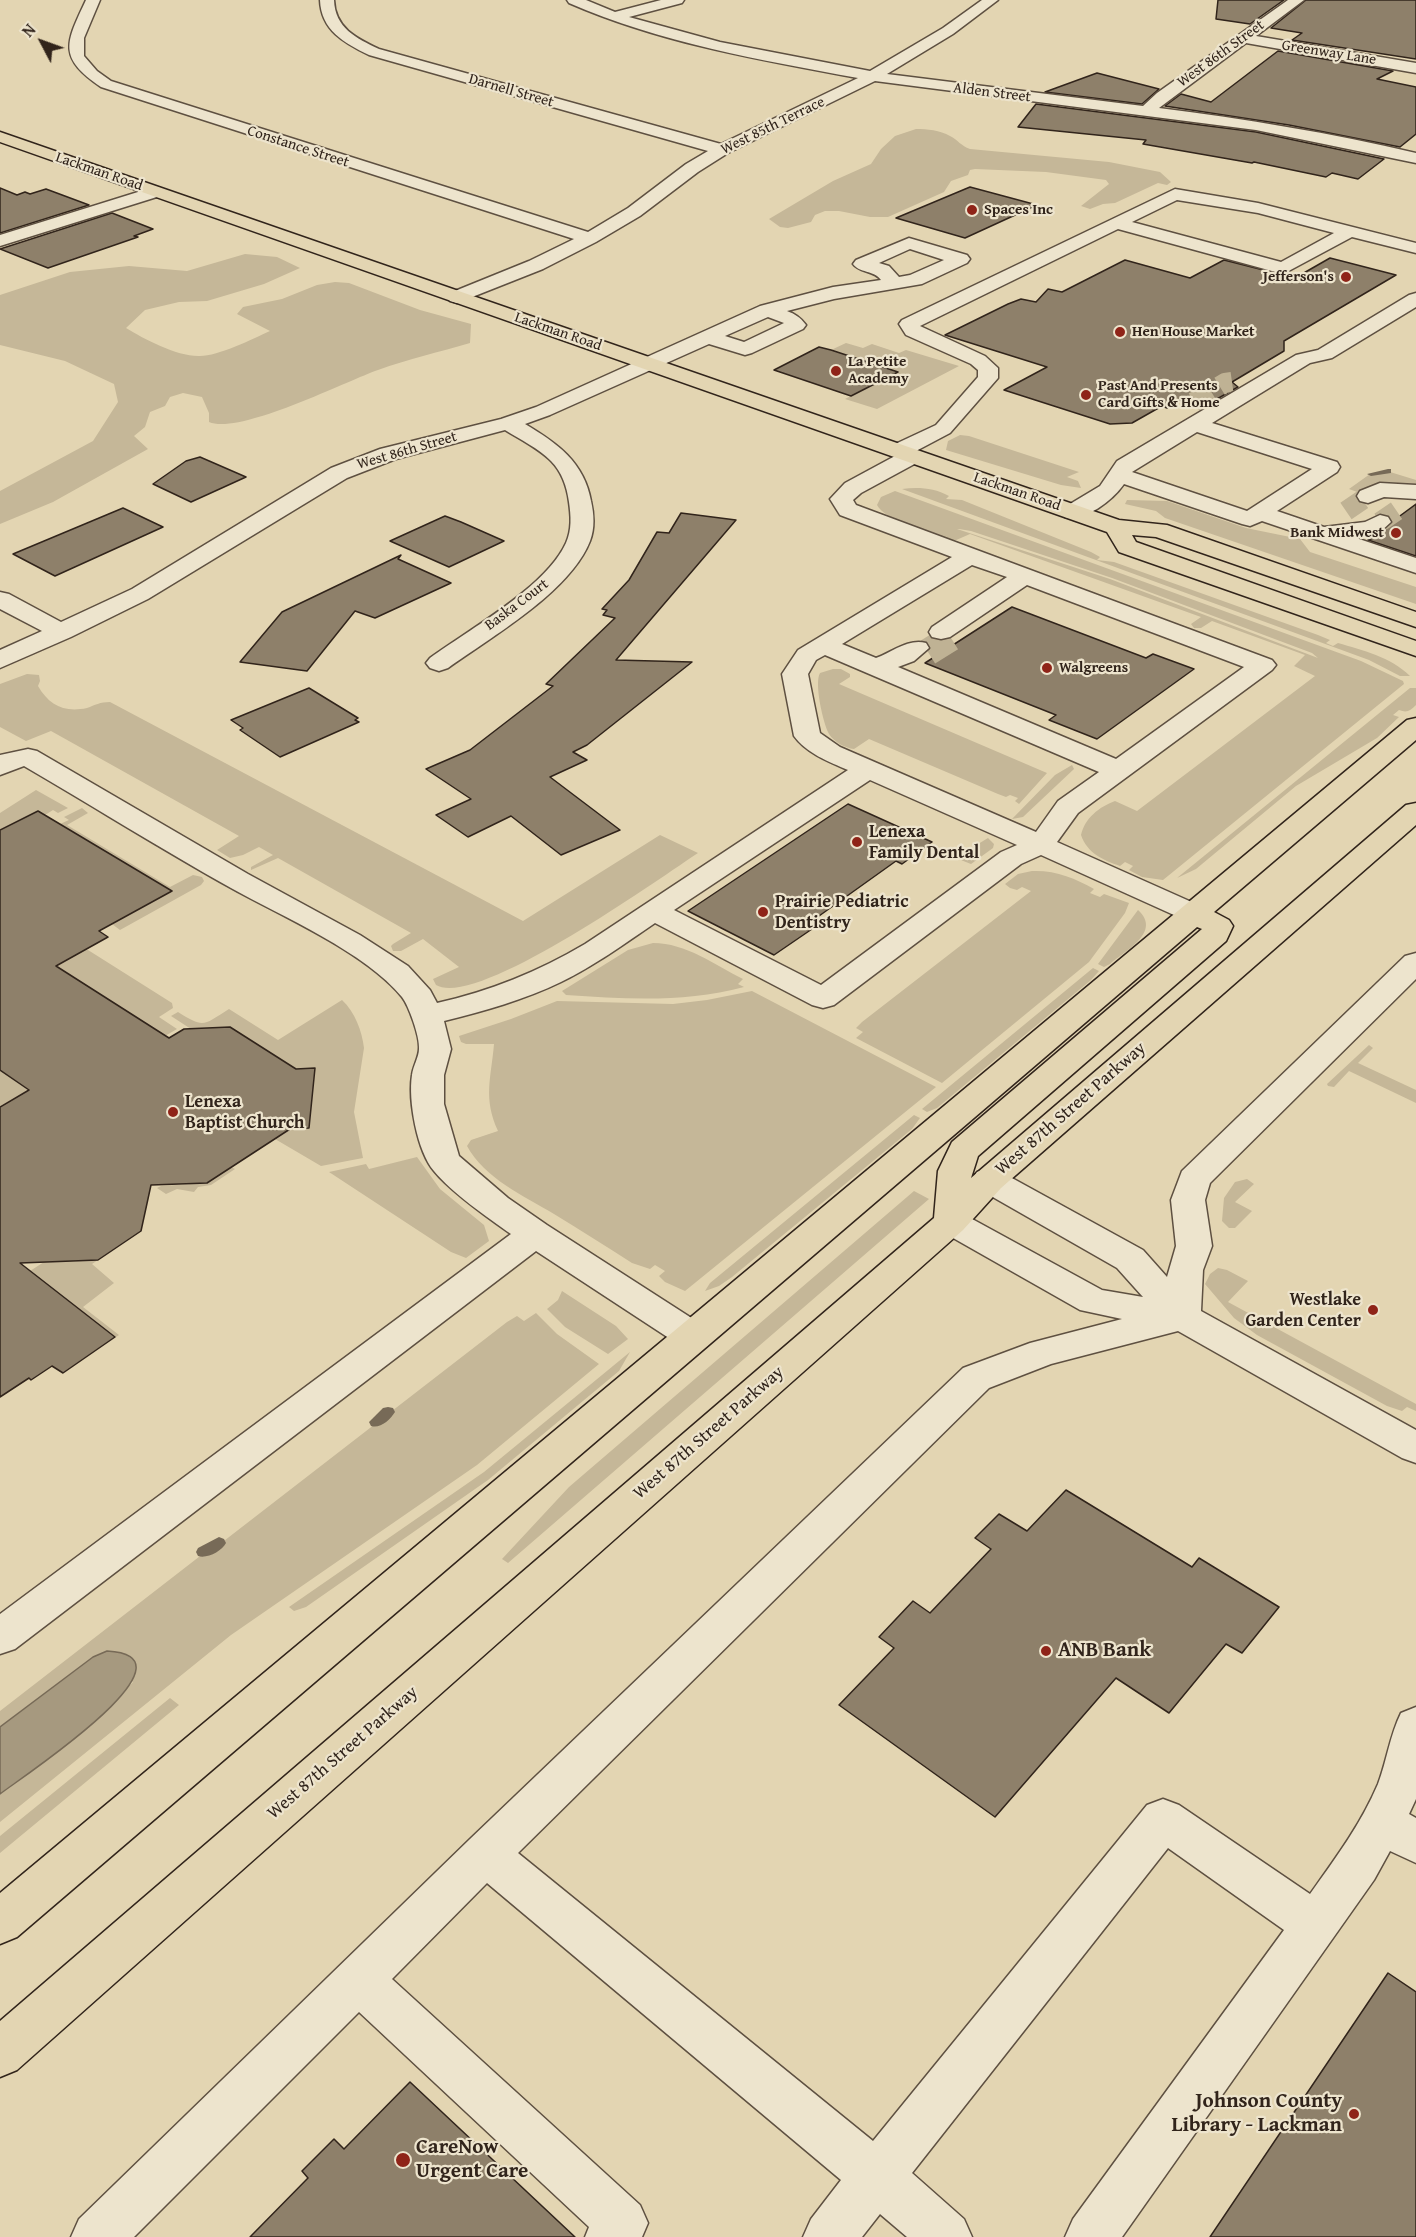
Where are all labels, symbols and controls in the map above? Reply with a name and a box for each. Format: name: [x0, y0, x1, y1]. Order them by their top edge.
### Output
north arrow: [12, 12, 72, 72]
street label: West 86th Street: [1174, 16, 1268, 92]
text: N: [16, 18, 41, 42]
street label: Greenway Lane: [1280, 37, 1378, 69]
street label: Darnell Street: [466, 70, 556, 112]
street label: Alden Street: [952, 79, 1032, 107]
street label: West 85th Terrace: [718, 93, 828, 159]
street label: Constance Street: [245, 122, 351, 172]
street label: Lackman Road: [53, 149, 145, 195]
place label: Spaces Inc: [984, 201, 1053, 219]
marker: Spaces Inc: [965, 203, 979, 217]
place label: Jefferson's: [1263, 268, 1334, 286]
marker: Jefferson's: [1339, 270, 1353, 284]
street label: Lackman Road: [512, 309, 604, 355]
place label: Hen House Market: [1132, 323, 1255, 341]
marker: Hen House Market: [1113, 325, 1127, 339]
place label: La Petite Academy: [848, 353, 909, 388]
marker: La Petite Academy: [829, 364, 843, 378]
place label: Past And Presents Card Gifts & Home: [1098, 377, 1220, 412]
marker: Past And Presents Card Gifts & Home: [1079, 388, 1093, 402]
street label: West 86th Street: [355, 428, 459, 474]
street label: Lackman Road: [971, 469, 1063, 515]
place label: Bank Midwest: [1290, 524, 1384, 542]
marker: Bank Midwest: [1389, 526, 1403, 540]
street label: Baska Court: [482, 575, 552, 635]
place label: Walgreens: [1059, 659, 1128, 677]
marker: Walgreens: [1040, 661, 1054, 675]
place label: Lenexa Family Dental: [869, 821, 979, 864]
marker: Lenexa Family Dental: [850, 835, 864, 849]
place label: Prairie Pediatric Dentistry: [775, 891, 908, 934]
marker: Prairie Pediatric Dentistry: [756, 905, 770, 919]
street label: West 87th Street Parkway: [991, 1038, 1151, 1180]
place label: Lenexa Baptist Church: [185, 1091, 304, 1134]
marker: Lenexa Baptist Church: [166, 1105, 180, 1119]
place label: Westlake Garden Center: [1245, 1289, 1361, 1332]
marker: Westlake Garden Center: [1366, 1303, 1380, 1317]
street label: West 87th Street Parkway: [629, 1362, 789, 1504]
place label: ANB Bank: [1058, 1638, 1151, 1664]
marker: ANB Bank: [1039, 1644, 1053, 1658]
street label: West 87th Street Parkway: [263, 1682, 423, 1824]
place label: Johnson County Library - Lackman: [1171, 2089, 1342, 2139]
marker: Johnson County Library - Lackman: [1347, 2107, 1361, 2121]
place label: CareNow Urgent Care: [416, 2135, 528, 2185]
marker: CareNow Urgent Care: [394, 2151, 412, 2169]

